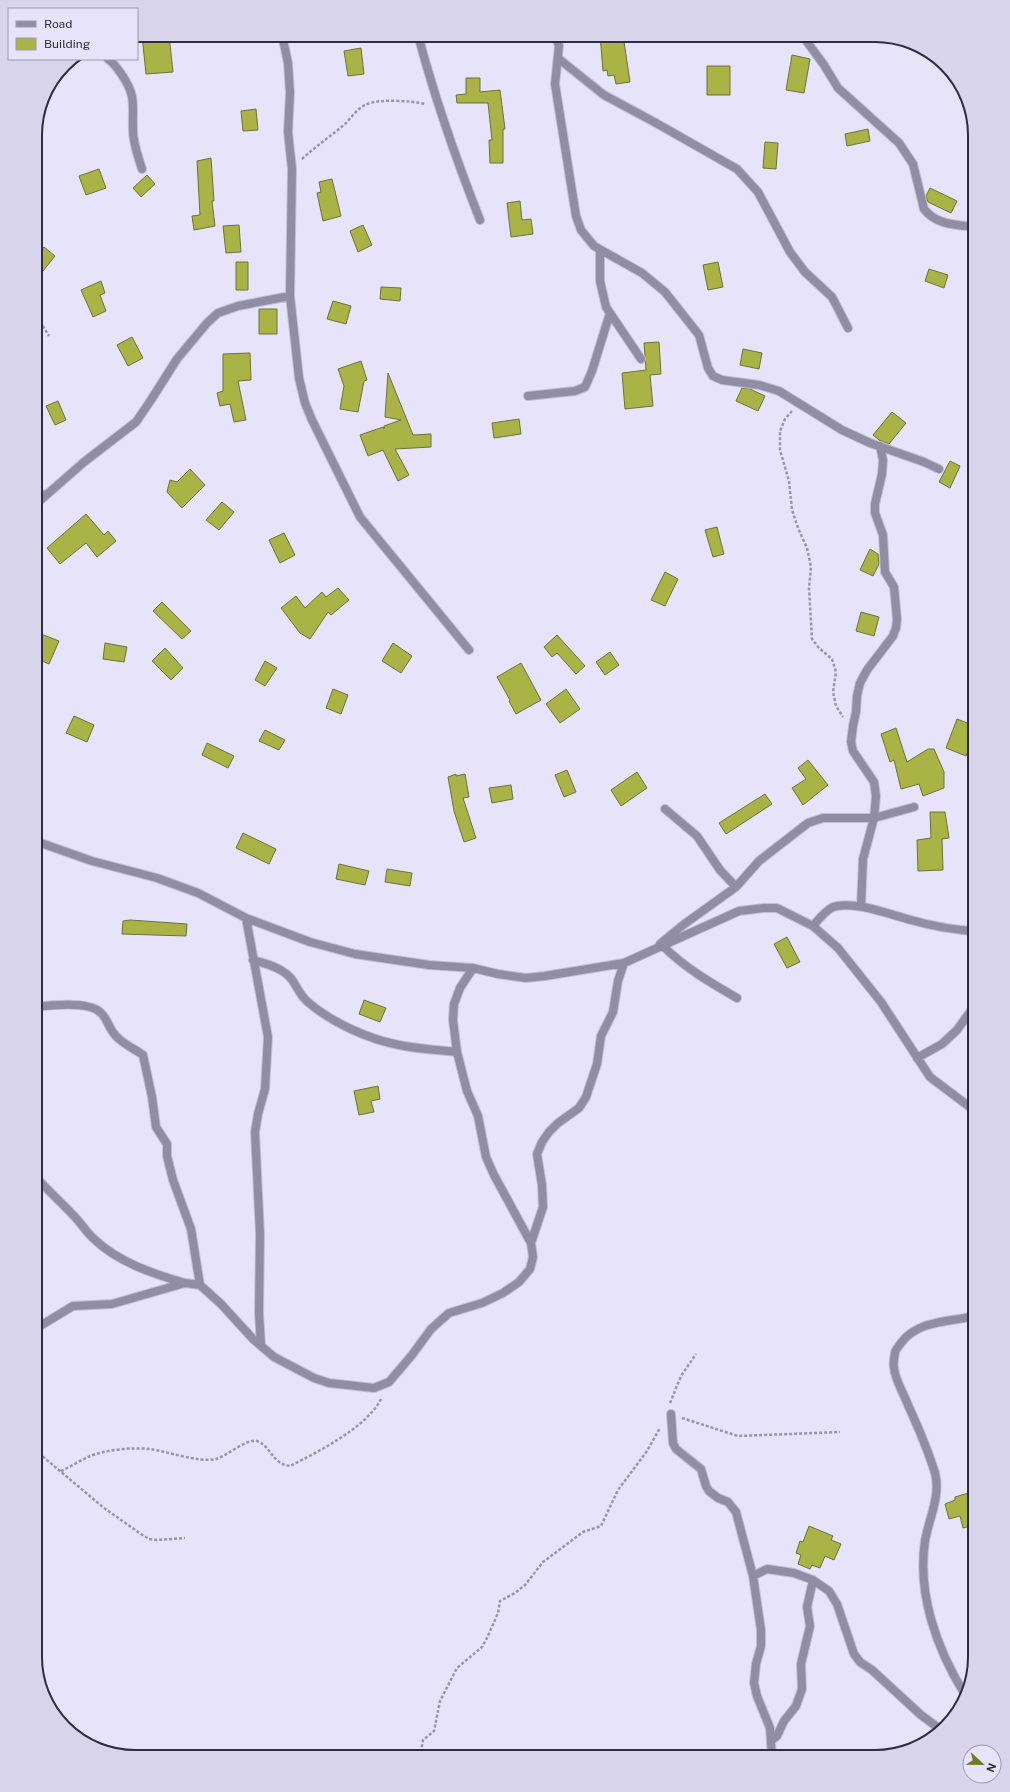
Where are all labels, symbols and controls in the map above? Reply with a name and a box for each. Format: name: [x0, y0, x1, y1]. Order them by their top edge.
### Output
legend: [8, 8, 138, 60]
text: Road: [44, 17, 72, 31]
text: Building: [44, 37, 90, 51]
north arrow: [962, 1744, 1002, 1784]
text: N: [984, 1762, 998, 1774]

